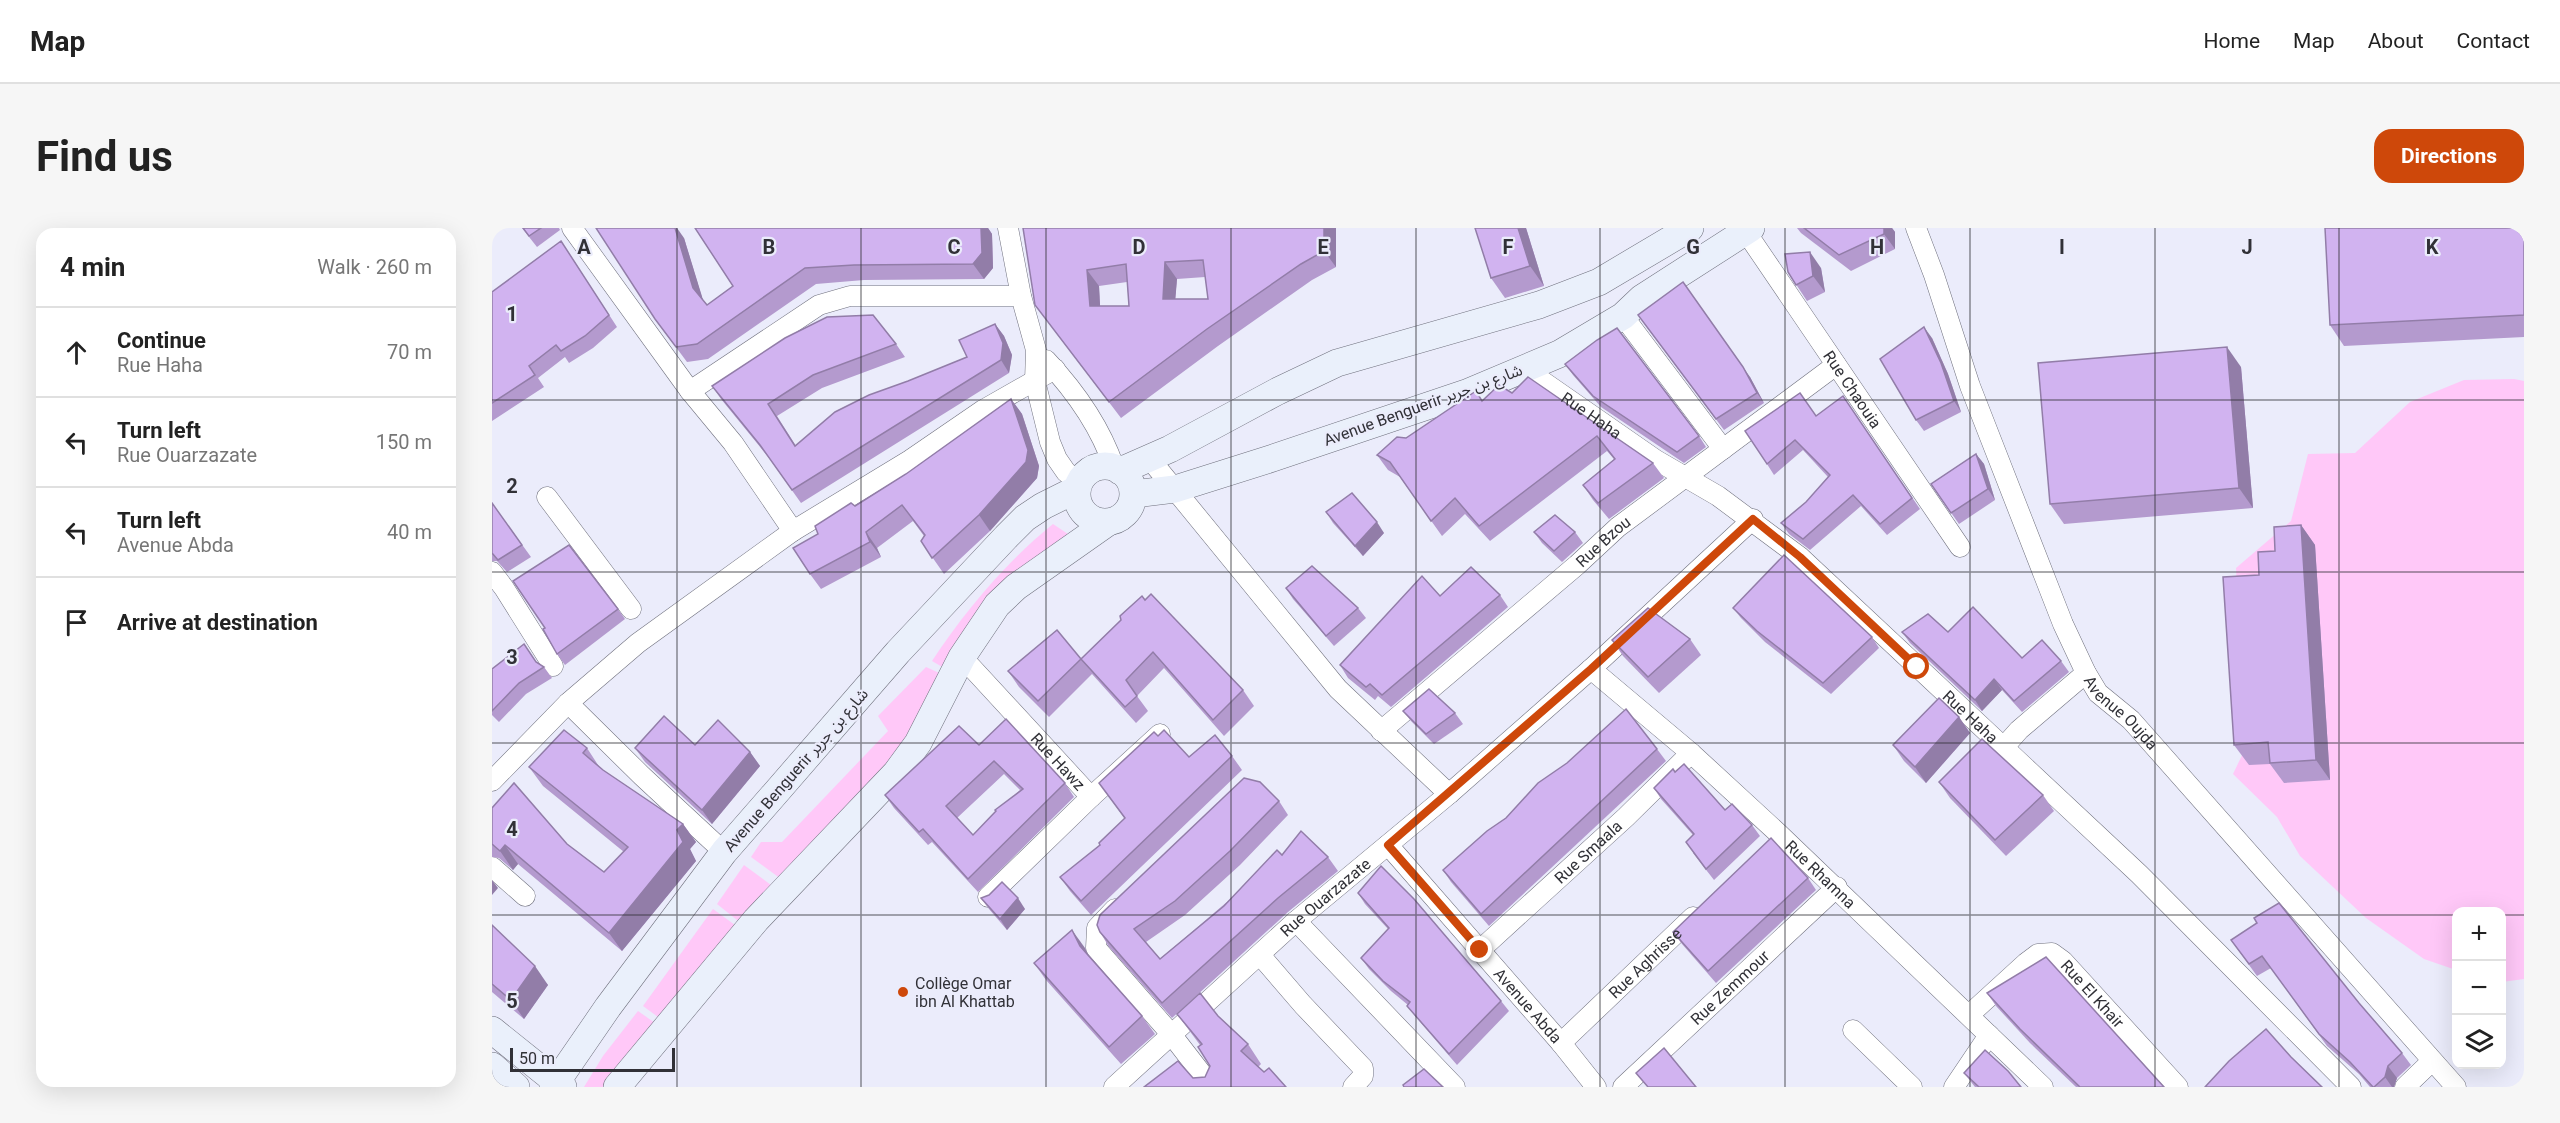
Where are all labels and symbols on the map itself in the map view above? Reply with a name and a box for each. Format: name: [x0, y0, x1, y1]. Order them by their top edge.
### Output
text: A: [577, 235, 591, 259]
text: B: [763, 235, 775, 259]
text: C: [947, 235, 961, 259]
text: D: [1133, 235, 1146, 259]
text: E: [1317, 235, 1329, 259]
text: F: [1503, 235, 1514, 259]
text: G: [1686, 235, 1700, 259]
text: H: [1870, 235, 1884, 259]
text: I: [2059, 235, 2065, 259]
text: J: [2241, 235, 2253, 259]
text: K: [2426, 235, 2439, 259]
text: 1: [506, 302, 518, 326]
street label: Rue Chaouia: [1820, 347, 1886, 432]
street label: Avenue Benguerir شارع بن جرير: [1321, 360, 1526, 453]
street label: Rue Haha: [1558, 388, 1625, 443]
text: 2: [506, 474, 518, 498]
street label: Rue Bzou: [1572, 512, 1634, 571]
text: 3: [506, 645, 518, 669]
route start: [1903, 653, 1929, 679]
street label: Avenue Oujda: [2080, 672, 2162, 753]
street label: Avenue Benguerir شارع بن جرير: [720, 684, 874, 857]
street label: Rue Haha: [1939, 686, 2002, 747]
street label: Rue Hawz: [1027, 729, 1089, 794]
street label: Rue Smaala: [1550, 816, 1626, 887]
text: 4: [506, 817, 518, 841]
street label: Rue Rhamna: [1782, 836, 1860, 912]
street label: Rue Ouarzazate: [1276, 854, 1374, 940]
street label: Rue Aghrisse: [1604, 924, 1685, 1002]
route end: [1466, 936, 1492, 962]
street label: Rue Zemmour: [1686, 946, 1773, 1029]
street label: Rue El Khair: [2057, 956, 2129, 1032]
street label: Avenue Abda: [1490, 964, 1566, 1047]
place label: Collège Omar ibn Al Khattab: [915, 974, 1015, 1011]
marker: Collège Omar ibn Al Khattab: [896, 985, 910, 999]
text: 5: [506, 989, 518, 1013]
scale bar: [510, 1045, 675, 1072]

